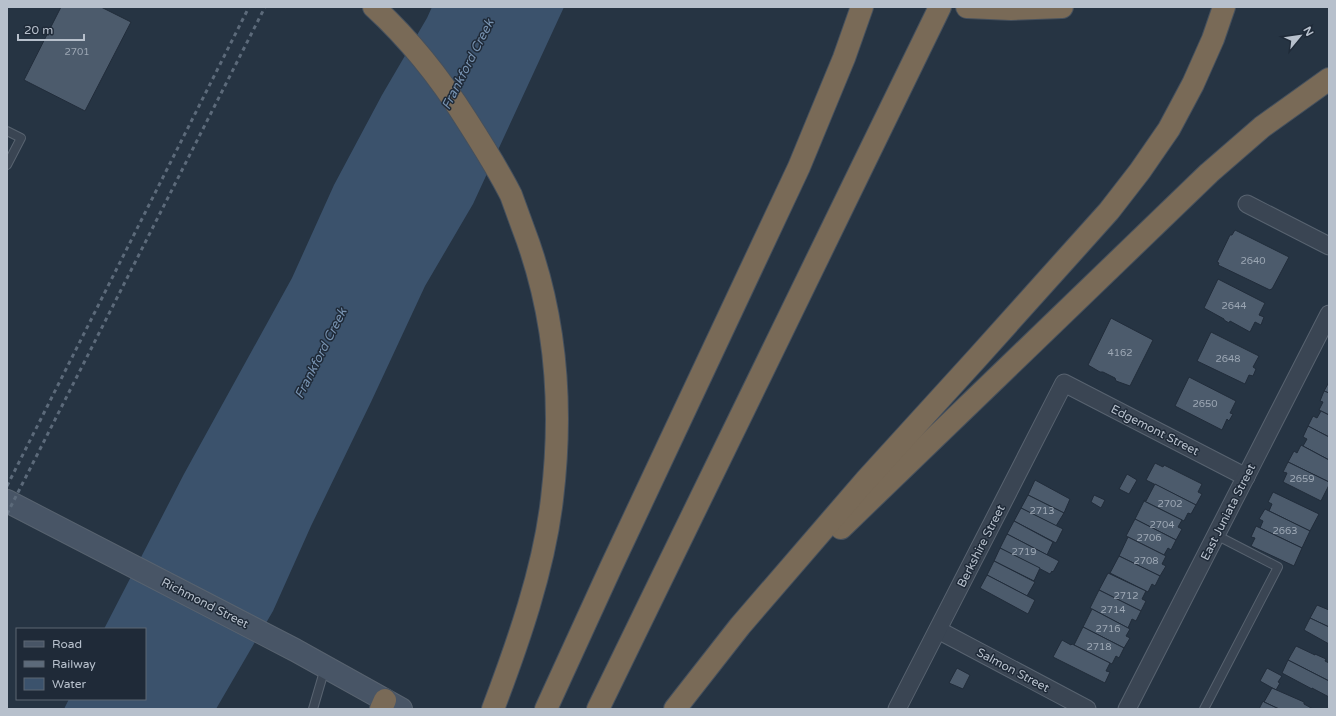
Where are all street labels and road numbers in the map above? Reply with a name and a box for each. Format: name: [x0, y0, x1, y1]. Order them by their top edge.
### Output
street label: Edgemont Street: [1109, 402, 1202, 458]
street label: East Juniata Street: [1198, 461, 1259, 563]
street label: Berkshire Street: [954, 502, 1008, 590]
street label: Richmond Street: [159, 575, 251, 631]
street label: Salmon Street: [974, 645, 1052, 695]

